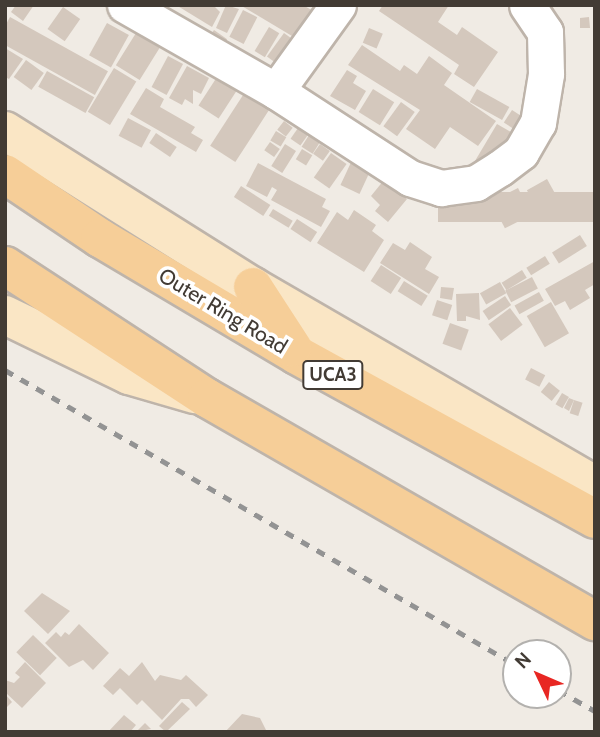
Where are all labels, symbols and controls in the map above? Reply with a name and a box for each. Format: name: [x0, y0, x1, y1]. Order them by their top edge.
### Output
street label: Outer Ring Road: [154, 263, 292, 359]
road number: UCA3: [302, 360, 364, 390]
north arrow: [502, 639, 572, 709]
text: N: [510, 648, 536, 673]

